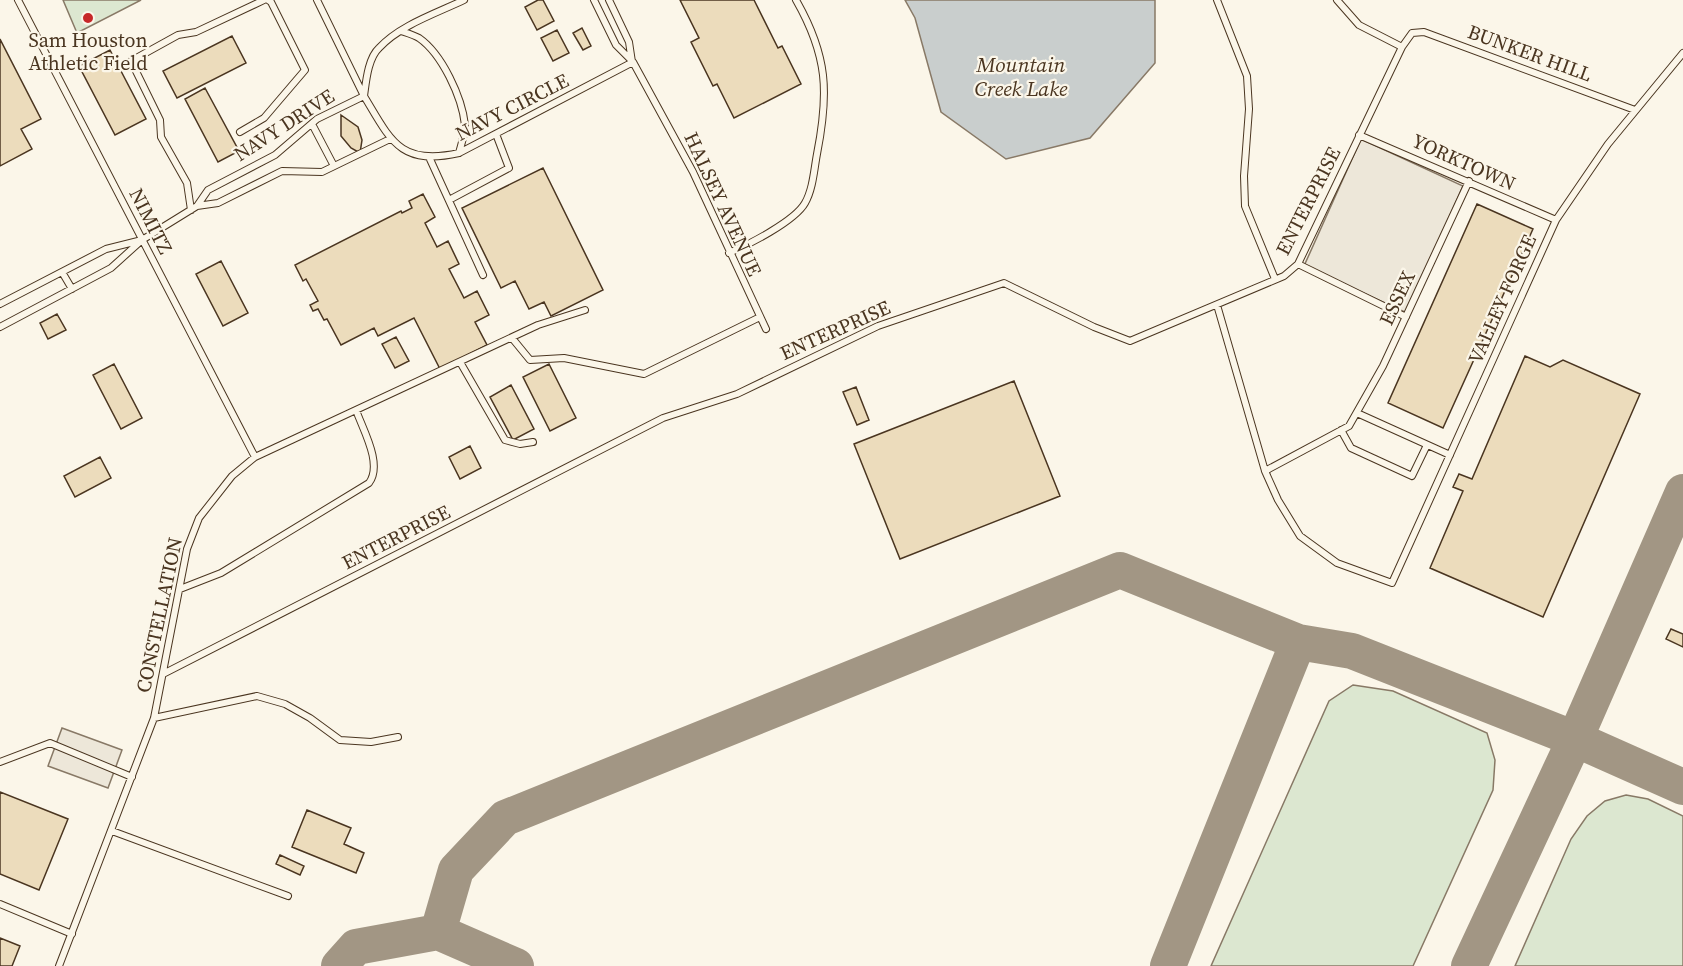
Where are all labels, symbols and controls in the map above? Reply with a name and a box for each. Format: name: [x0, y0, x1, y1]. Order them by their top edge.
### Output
marker: Sam Houston Athletic Field: [81, 11, 95, 25]
street label: BUNKER HILL: [1464, 18, 1596, 89]
place label: Sam Houston Athletic Field: [28, 26, 148, 77]
water label: Mountain Creek Lake: [974, 50, 1068, 103]
street label: NAVY CIRCLE: [450, 66, 574, 148]
street label: NAVY DRIVE: [228, 82, 340, 168]
street label: HALSEY AVENUE: [677, 127, 769, 281]
street label: YORKTOWN: [1408, 127, 1520, 197]
street label: ENTERPRISE: [1269, 142, 1347, 260]
street label: NIMITZ: [122, 183, 180, 259]
street label: VALLEY FORGE: [1461, 230, 1543, 368]
street label: ESSEX: [1372, 266, 1422, 330]
street label: ENTERPRISE: [775, 293, 895, 367]
street label: ENTERPRISE: [337, 498, 455, 576]
street label: CONSTELLATION: [129, 535, 189, 695]

